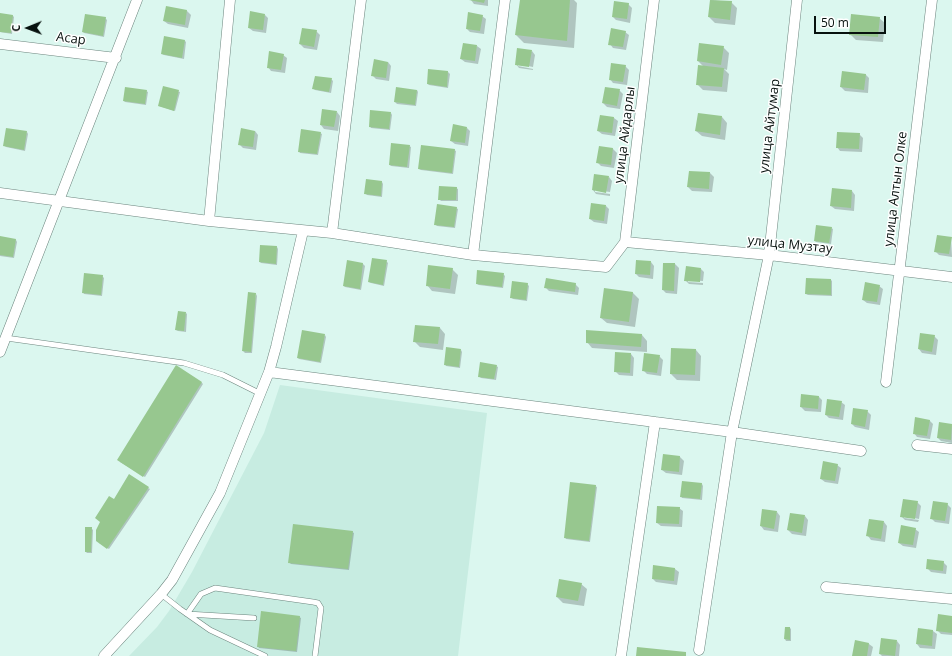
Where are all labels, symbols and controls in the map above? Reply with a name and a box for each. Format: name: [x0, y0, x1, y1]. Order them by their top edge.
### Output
north arrow: [8, 8, 48, 48]
scale bar: [816, 8, 888, 34]
text: 50 m: [821, 14, 849, 31]
text: С: [8, 25, 23, 32]
street label: Асар: [55, 29, 87, 49]
street label: улица Айтумар: [756, 78, 784, 174]
street label: улица Айдарлы: [611, 86, 639, 184]
street label: улица Алтын Олке: [881, 131, 911, 247]
street label: улица Музтау: [747, 233, 833, 257]

